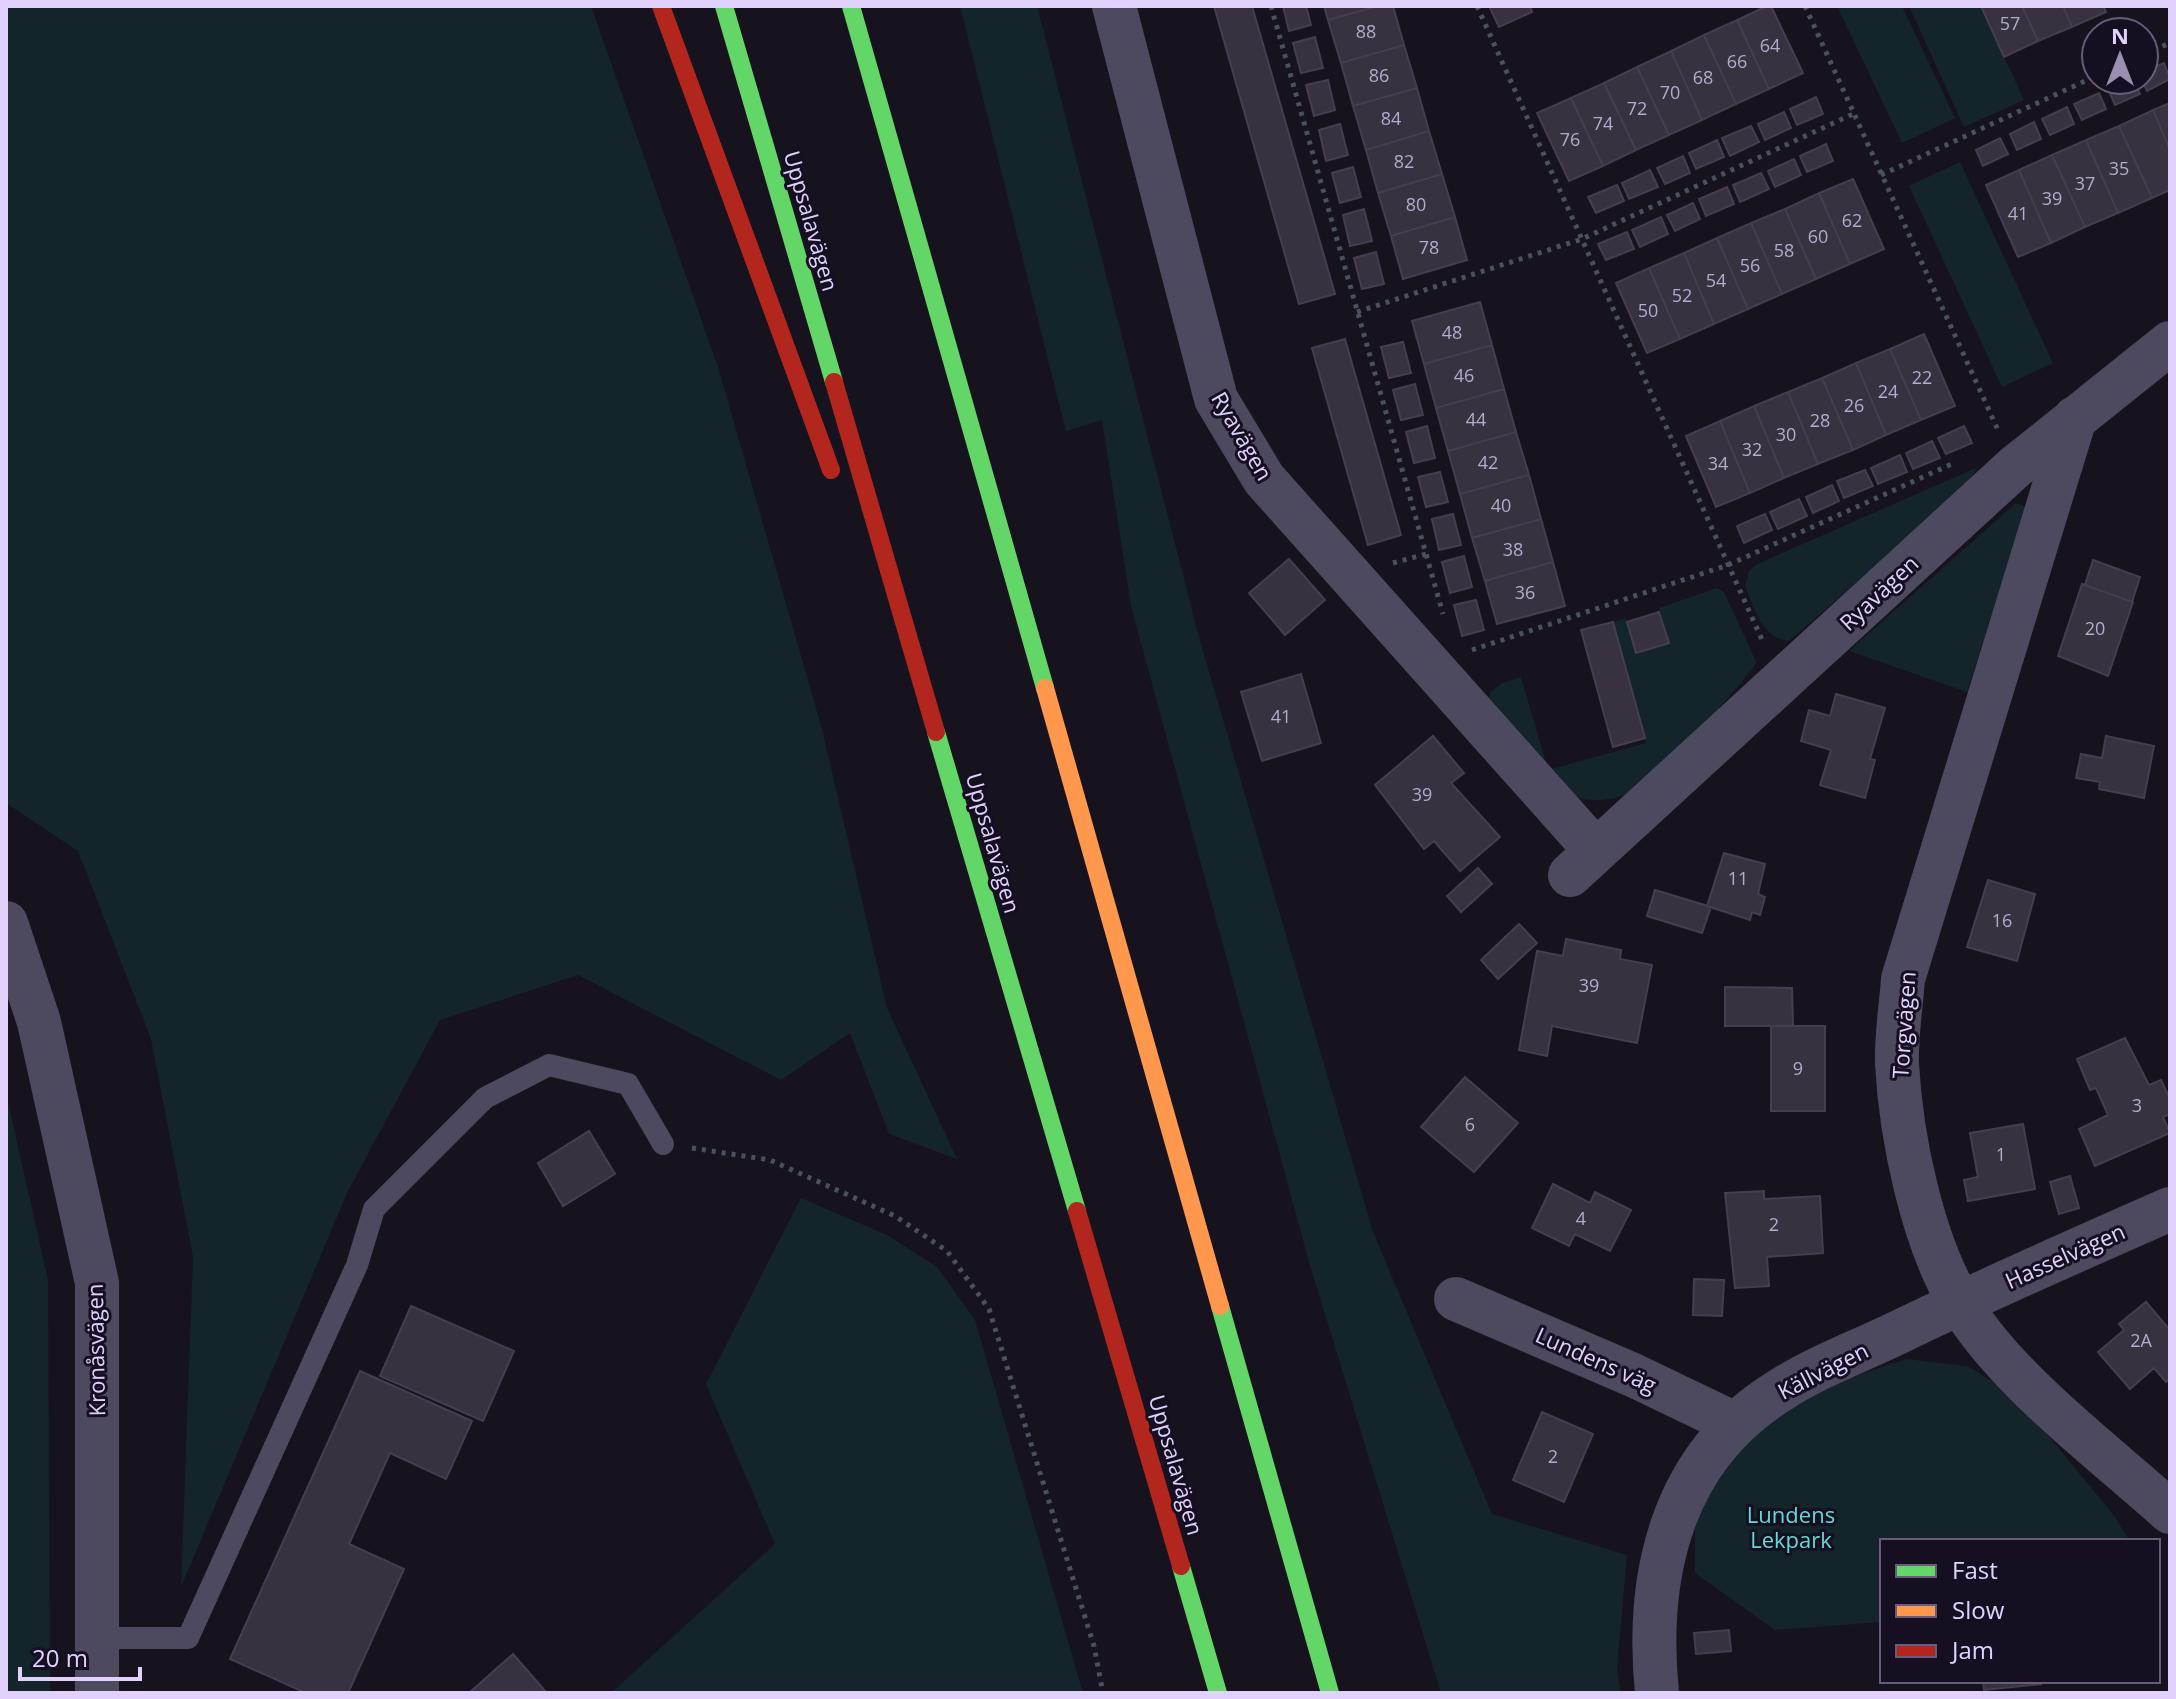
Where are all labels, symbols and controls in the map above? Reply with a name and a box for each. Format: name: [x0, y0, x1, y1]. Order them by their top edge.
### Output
house number: 57: [2000, 11, 2020, 35]
north arrow: [2080, 16, 2160, 96]
house number: 88: [1356, 19, 1376, 43]
text: N: [2111, 20, 2129, 50]
house number: 64: [1760, 33, 1780, 57]
house number: 66: [1727, 49, 1747, 73]
house number: 86: [1369, 63, 1389, 87]
house number: 68: [1693, 65, 1713, 89]
house number: 70: [1660, 80, 1680, 104]
house number: 72: [1627, 96, 1647, 120]
house number: 84: [1381, 106, 1401, 130]
house number: 74: [1593, 111, 1613, 135]
house number: 76: [1560, 127, 1580, 151]
street label: Uppsalavägen: [778, 147, 846, 294]
house number: 82: [1394, 149, 1414, 173]
house number: 35: [2109, 156, 2129, 180]
house number: 37: [2075, 171, 2095, 195]
house number: 39: [2042, 186, 2062, 210]
house number: 80: [1406, 192, 1426, 216]
house number: 41: [2008, 201, 2028, 225]
house number: 62: [1842, 208, 1862, 232]
house number: 60: [1808, 224, 1828, 248]
house number: 78: [1419, 235, 1439, 259]
house number: 58: [1774, 238, 1794, 262]
house number: 56: [1740, 253, 1760, 277]
house number: 54: [1706, 268, 1726, 292]
house number: 52: [1672, 283, 1692, 307]
house number: 50: [1638, 298, 1658, 322]
house number: 48: [1442, 320, 1462, 344]
house number: 46: [1454, 363, 1474, 387]
house number: 22: [1912, 365, 1932, 389]
house number: 24: [1878, 379, 1898, 403]
street label: Ryavägen: [1205, 386, 1280, 485]
house number: 26: [1844, 393, 1864, 417]
house number: 44: [1466, 407, 1486, 431]
house number: 28: [1810, 408, 1830, 432]
house number: 30: [1776, 422, 1796, 446]
house number: 32: [1742, 437, 1762, 461]
house number: 42: [1478, 450, 1498, 474]
house number: 34: [1708, 451, 1728, 475]
house number: 40: [1491, 493, 1511, 517]
house number: 38: [1503, 537, 1523, 561]
street label: Ryavägen: [1832, 548, 1924, 637]
house number: 36: [1515, 580, 1535, 604]
house number: 20: [2085, 616, 2105, 640]
house number: 41: [1271, 704, 1291, 728]
street label: Uppsalavägen: [960, 769, 1028, 916]
house number: 39: [1412, 782, 1432, 806]
house number: 11: [1728, 866, 1748, 890]
house number: 16: [1992, 908, 2012, 932]
street label: Torgvägen: [1884, 970, 1922, 1079]
house number: 39: [1579, 973, 1599, 997]
house number: 9: [1793, 1056, 1803, 1080]
house number: 3: [2132, 1093, 2142, 1117]
house number: 6: [1465, 1112, 1475, 1136]
house number: 1: [1996, 1142, 2006, 1166]
house number: 4: [1576, 1206, 1586, 1230]
house number: 2: [1769, 1212, 1779, 1236]
street label: Hasselvägen: [2000, 1215, 2129, 1295]
street label: Kronåsvägen: [79, 1283, 111, 1417]
street label: Lundens väg: [1531, 1319, 1662, 1399]
house number: 2A: [2130, 1328, 2152, 1352]
street label: Källvägen: [1772, 1335, 1873, 1406]
street label: Uppsalavägen: [1143, 1391, 1211, 1538]
house number: 2: [1548, 1444, 1558, 1468]
park label: Lundens Lekpark: [1747, 1499, 1835, 1554]
legend: [1880, 1539, 2160, 1683]
text: Fast: [1952, 1553, 1998, 1586]
text: Slow: [1952, 1593, 2005, 1626]
scale bar: [20, 1631, 140, 1681]
text: Jam: [1950, 1633, 1994, 1666]
text: 20 m: [32, 1641, 88, 1674]

